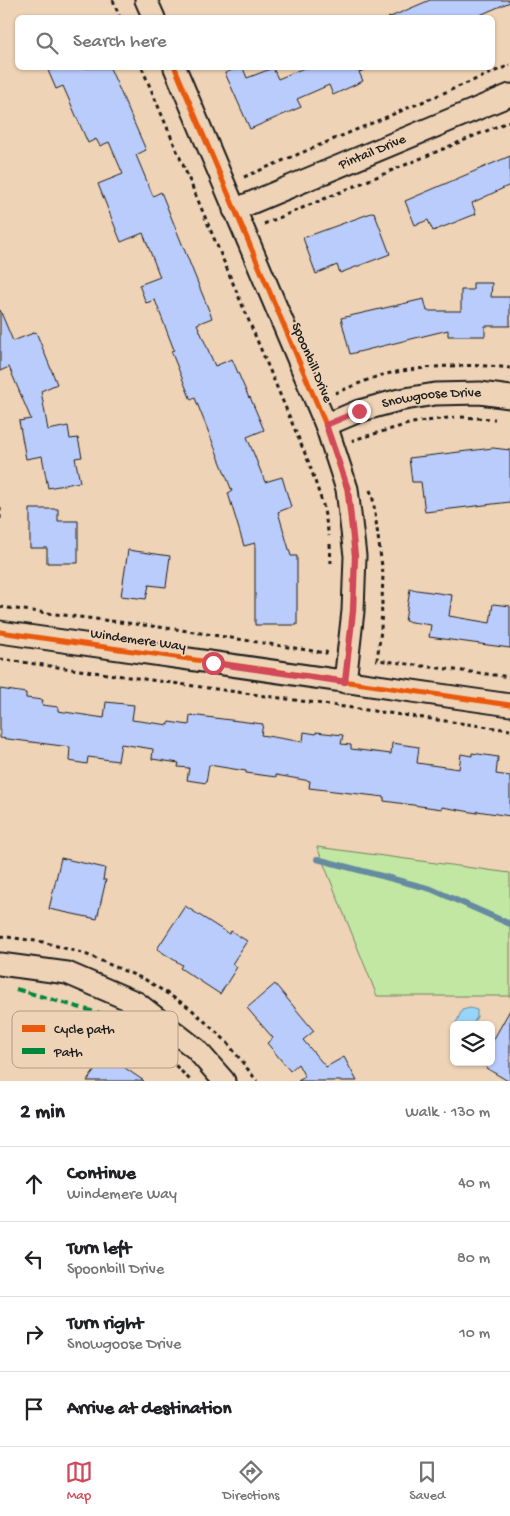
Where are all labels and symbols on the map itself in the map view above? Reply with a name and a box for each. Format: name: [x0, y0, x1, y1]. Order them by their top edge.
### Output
street label: Pintail Drive: [336, 131, 409, 174]
street label: Spoonbill Drive: [287, 321, 336, 406]
street label: Snowgoose Drive: [380, 384, 482, 413]
route end: [348, 400, 371, 423]
street label: Windemere Way: [89, 626, 187, 656]
route start: [202, 652, 225, 675]
legend: [12, 1011, 178, 1068]
text: Cycle path: [54, 1022, 115, 1039]
text: Path: [53, 1045, 83, 1062]

